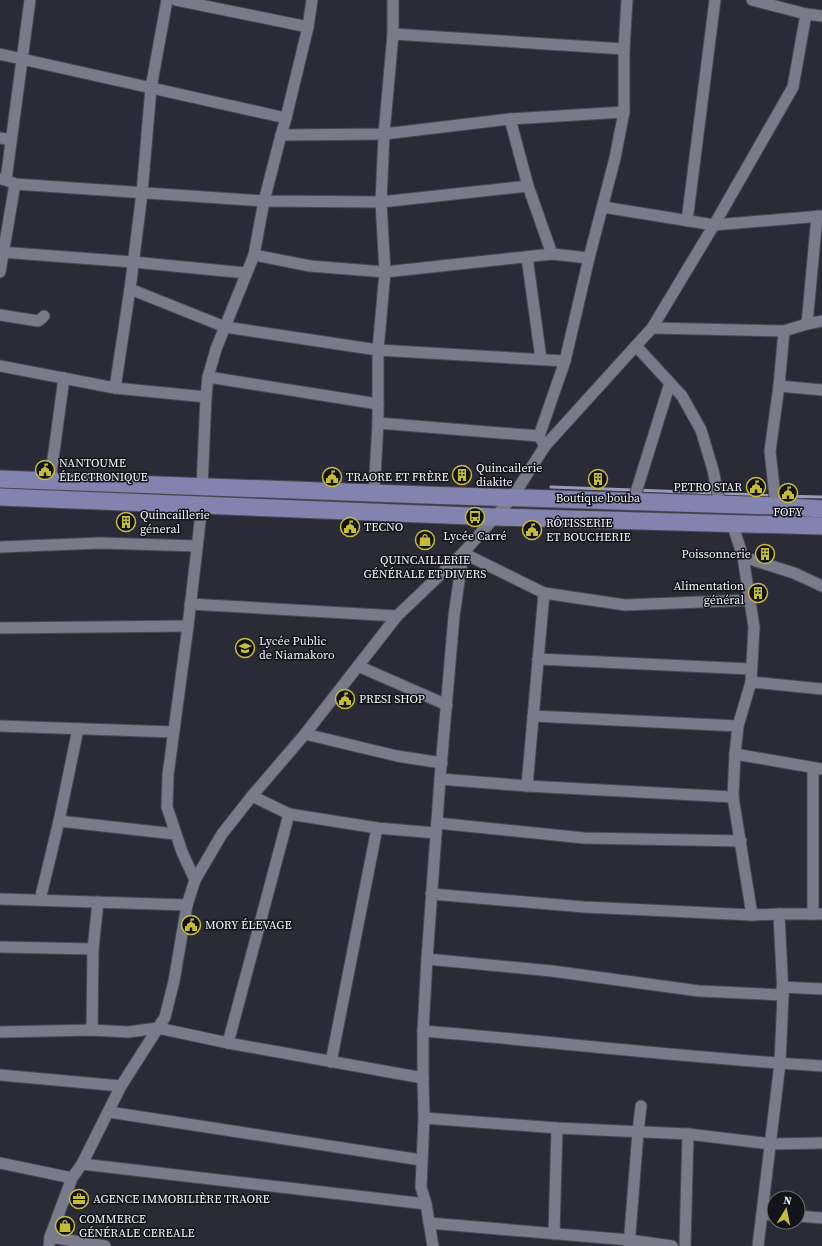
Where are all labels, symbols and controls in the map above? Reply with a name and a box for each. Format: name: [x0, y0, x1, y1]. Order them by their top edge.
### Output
place label: NANTOUME ÉLECTRONIQUE: [59, 455, 148, 485]
public building icon: NANTOUME ÉLECTRONIQUE: [34, 459, 56, 481]
place label: Quincailerie diakite: [476, 460, 542, 490]
building icon: Quincailerie diakite: [451, 464, 473, 486]
public building icon: TRAORE ET FRÈRE: [321, 466, 343, 488]
building icon: Boutique bouba: [587, 468, 609, 490]
place label: TRAORE ET FRÈRE: [346, 469, 449, 485]
public building icon: PETRO STAR: [745, 476, 767, 498]
place label: PETRO STAR: [674, 479, 742, 495]
public building icon: FOFY: [777, 482, 799, 504]
place label: Boutique bouba: [556, 490, 641, 506]
place label: FOFY: [773, 504, 803, 520]
bus stop icon: Lycée Carré: [464, 506, 486, 528]
place label: Quincaillerie géneral: [140, 507, 210, 537]
building icon: Quincaillerie géneral: [115, 511, 137, 533]
place label: RÔTISSERIE ET BOUCHERIE: [546, 515, 631, 545]
public building icon: TECNO: [339, 516, 361, 538]
place label: TECNO: [364, 519, 403, 535]
public building icon: RÔTISSERIE ET BOUCHERIE: [521, 519, 543, 541]
place label: Lycée Carré: [443, 528, 507, 544]
shop icon: QUINCAILLERIE GÉNÉRALE ET DIVERS: [414, 529, 436, 551]
building icon: Poissonnerie: [754, 543, 776, 565]
place label: Poissonnerie: [682, 546, 751, 562]
place label: QUINCAILLERIE GÉNÉRALE ET DIVERS: [364, 552, 486, 582]
place label: Alimentation général: [673, 578, 744, 608]
building icon: Alimentation général: [747, 582, 769, 604]
place label: Lycée Public de Niamakoro: [259, 633, 335, 663]
school or university icon: Lycée Public de Niamakoro: [234, 637, 256, 659]
public building icon: PRESI SHOP: [334, 688, 356, 710]
place label: PRESI SHOP: [359, 691, 425, 707]
public building icon: MORY ÉLEVAGE: [180, 914, 202, 936]
place label: MORY ÉLEVAGE: [205, 917, 292, 933]
office icon: AGENCE IMMOBILIÈRE TRAORE: [68, 1188, 90, 1210]
north arrow: [766, 1190, 806, 1230]
place label: AGENCE IMMOBILIÈRE TRAORE: [93, 1191, 270, 1207]
text: N: [782, 1193, 793, 1209]
place label: COMMERCE GÉNÉRALE CEREALE: [79, 1211, 195, 1241]
shop icon: COMMERCE GÉNÉRALE CEREALE: [54, 1215, 76, 1237]

